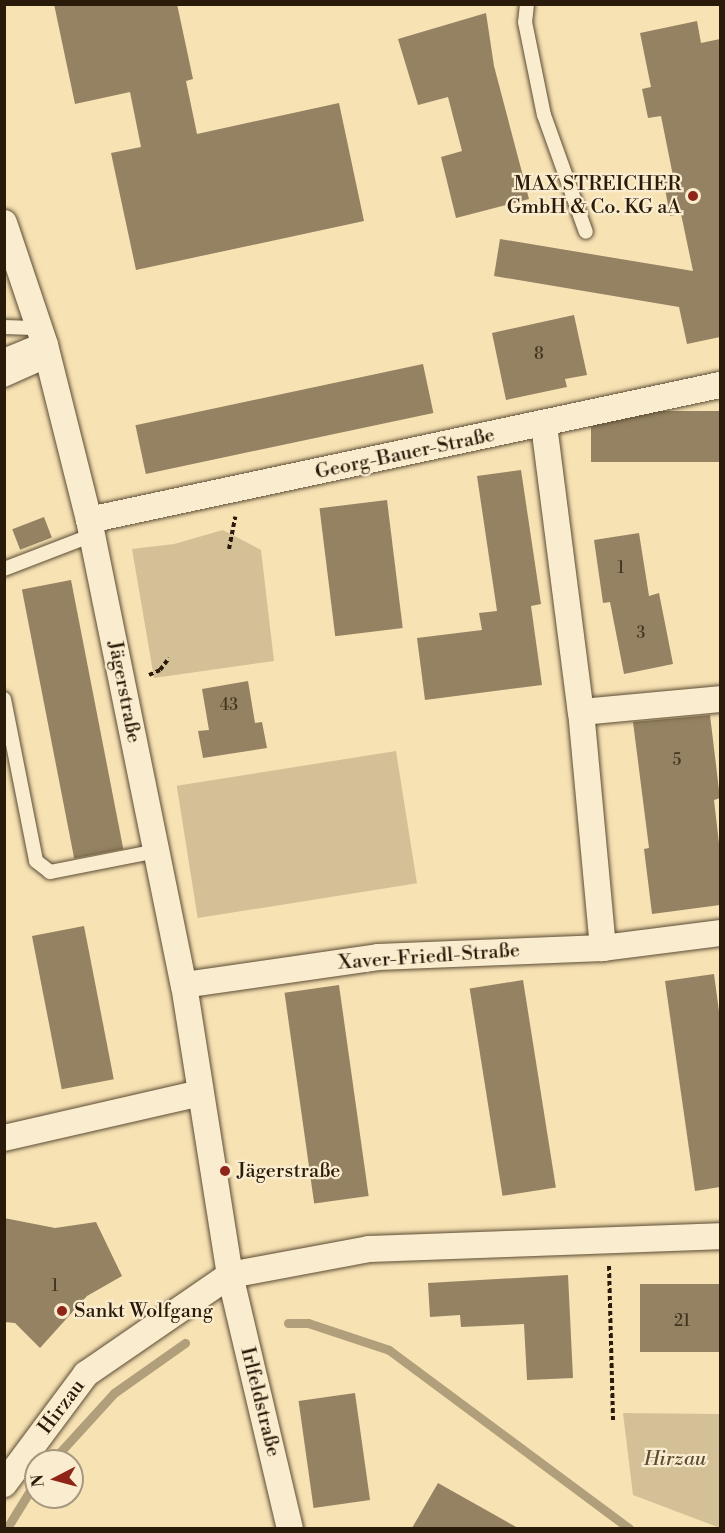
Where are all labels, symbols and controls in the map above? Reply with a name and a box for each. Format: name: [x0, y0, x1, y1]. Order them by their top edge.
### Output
place label: MAX STREICHER GmbH & Co. KG aA: [507, 172, 681, 219]
marker: MAX STREICHER GmbH & Co. KG aA: [686, 189, 700, 203]
house number: 8: [534, 344, 544, 364]
street label: Georg-Bauer-Straße: [313, 423, 497, 485]
house number: 1: [618, 558, 624, 578]
house number: 3: [637, 623, 645, 643]
street label: Jägerstraße: [102, 639, 146, 745]
house number: 43: [220, 695, 238, 715]
house number: 5: [673, 750, 681, 770]
street label: Xaver-Friedl-Straße: [337, 939, 521, 975]
place label: Jägerstraße: [237, 1159, 340, 1183]
marker: Jägerstraße: [218, 1164, 232, 1178]
house number: 1: [52, 1276, 58, 1296]
place label: Sankt Wolfgang: [74, 1299, 213, 1323]
marker: Sankt Wolfgang: [55, 1304, 69, 1318]
house number: 21: [674, 1311, 690, 1331]
street label: Irlfeldstraße: [235, 1345, 285, 1459]
street label: Hirzau: [34, 1375, 90, 1439]
park label: Hirzau: [644, 1447, 706, 1471]
north arrow: [24, 1449, 84, 1509]
text: N: [27, 1473, 49, 1488]

